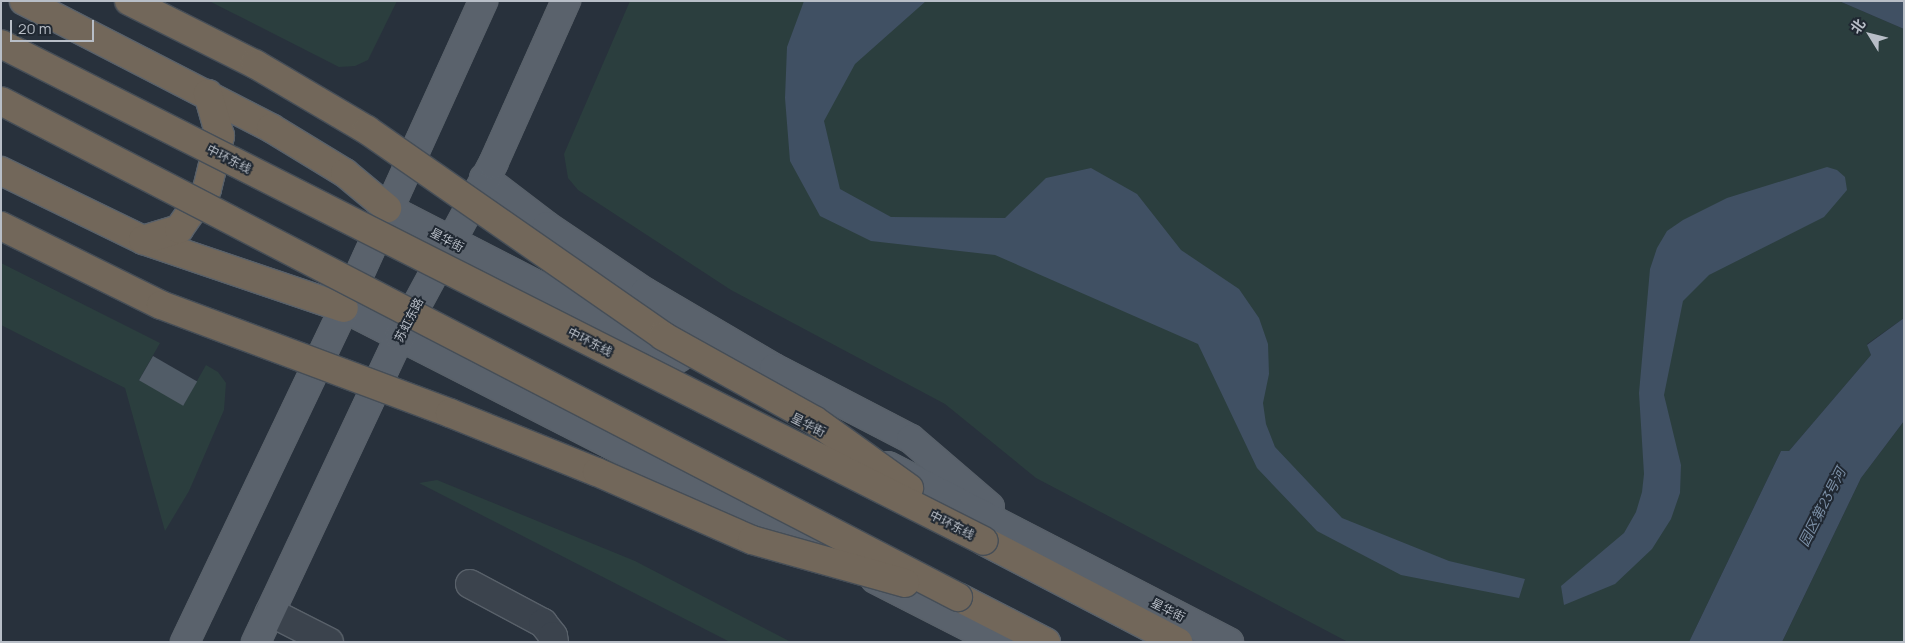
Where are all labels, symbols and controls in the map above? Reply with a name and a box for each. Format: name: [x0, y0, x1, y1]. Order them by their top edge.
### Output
scale bar: [12, 10, 96, 42]
north arrow: [1845, 10, 1895, 60]
text: 北: [1846, 15, 1869, 37]
text: 20 m: [18, 18, 51, 39]
street label: 中环东线: [204, 142, 254, 176]
street label: 星华街: [428, 225, 466, 255]
street label: 苏虹东路: [392, 295, 426, 345]
street label: 中环东线: [565, 325, 615, 359]
street label: 星华街: [789, 410, 827, 440]
water label: 园区第23号河: [1795, 465, 1849, 549]
street label: 中环东线: [927, 508, 977, 542]
street label: 星华街: [1149, 595, 1187, 625]

